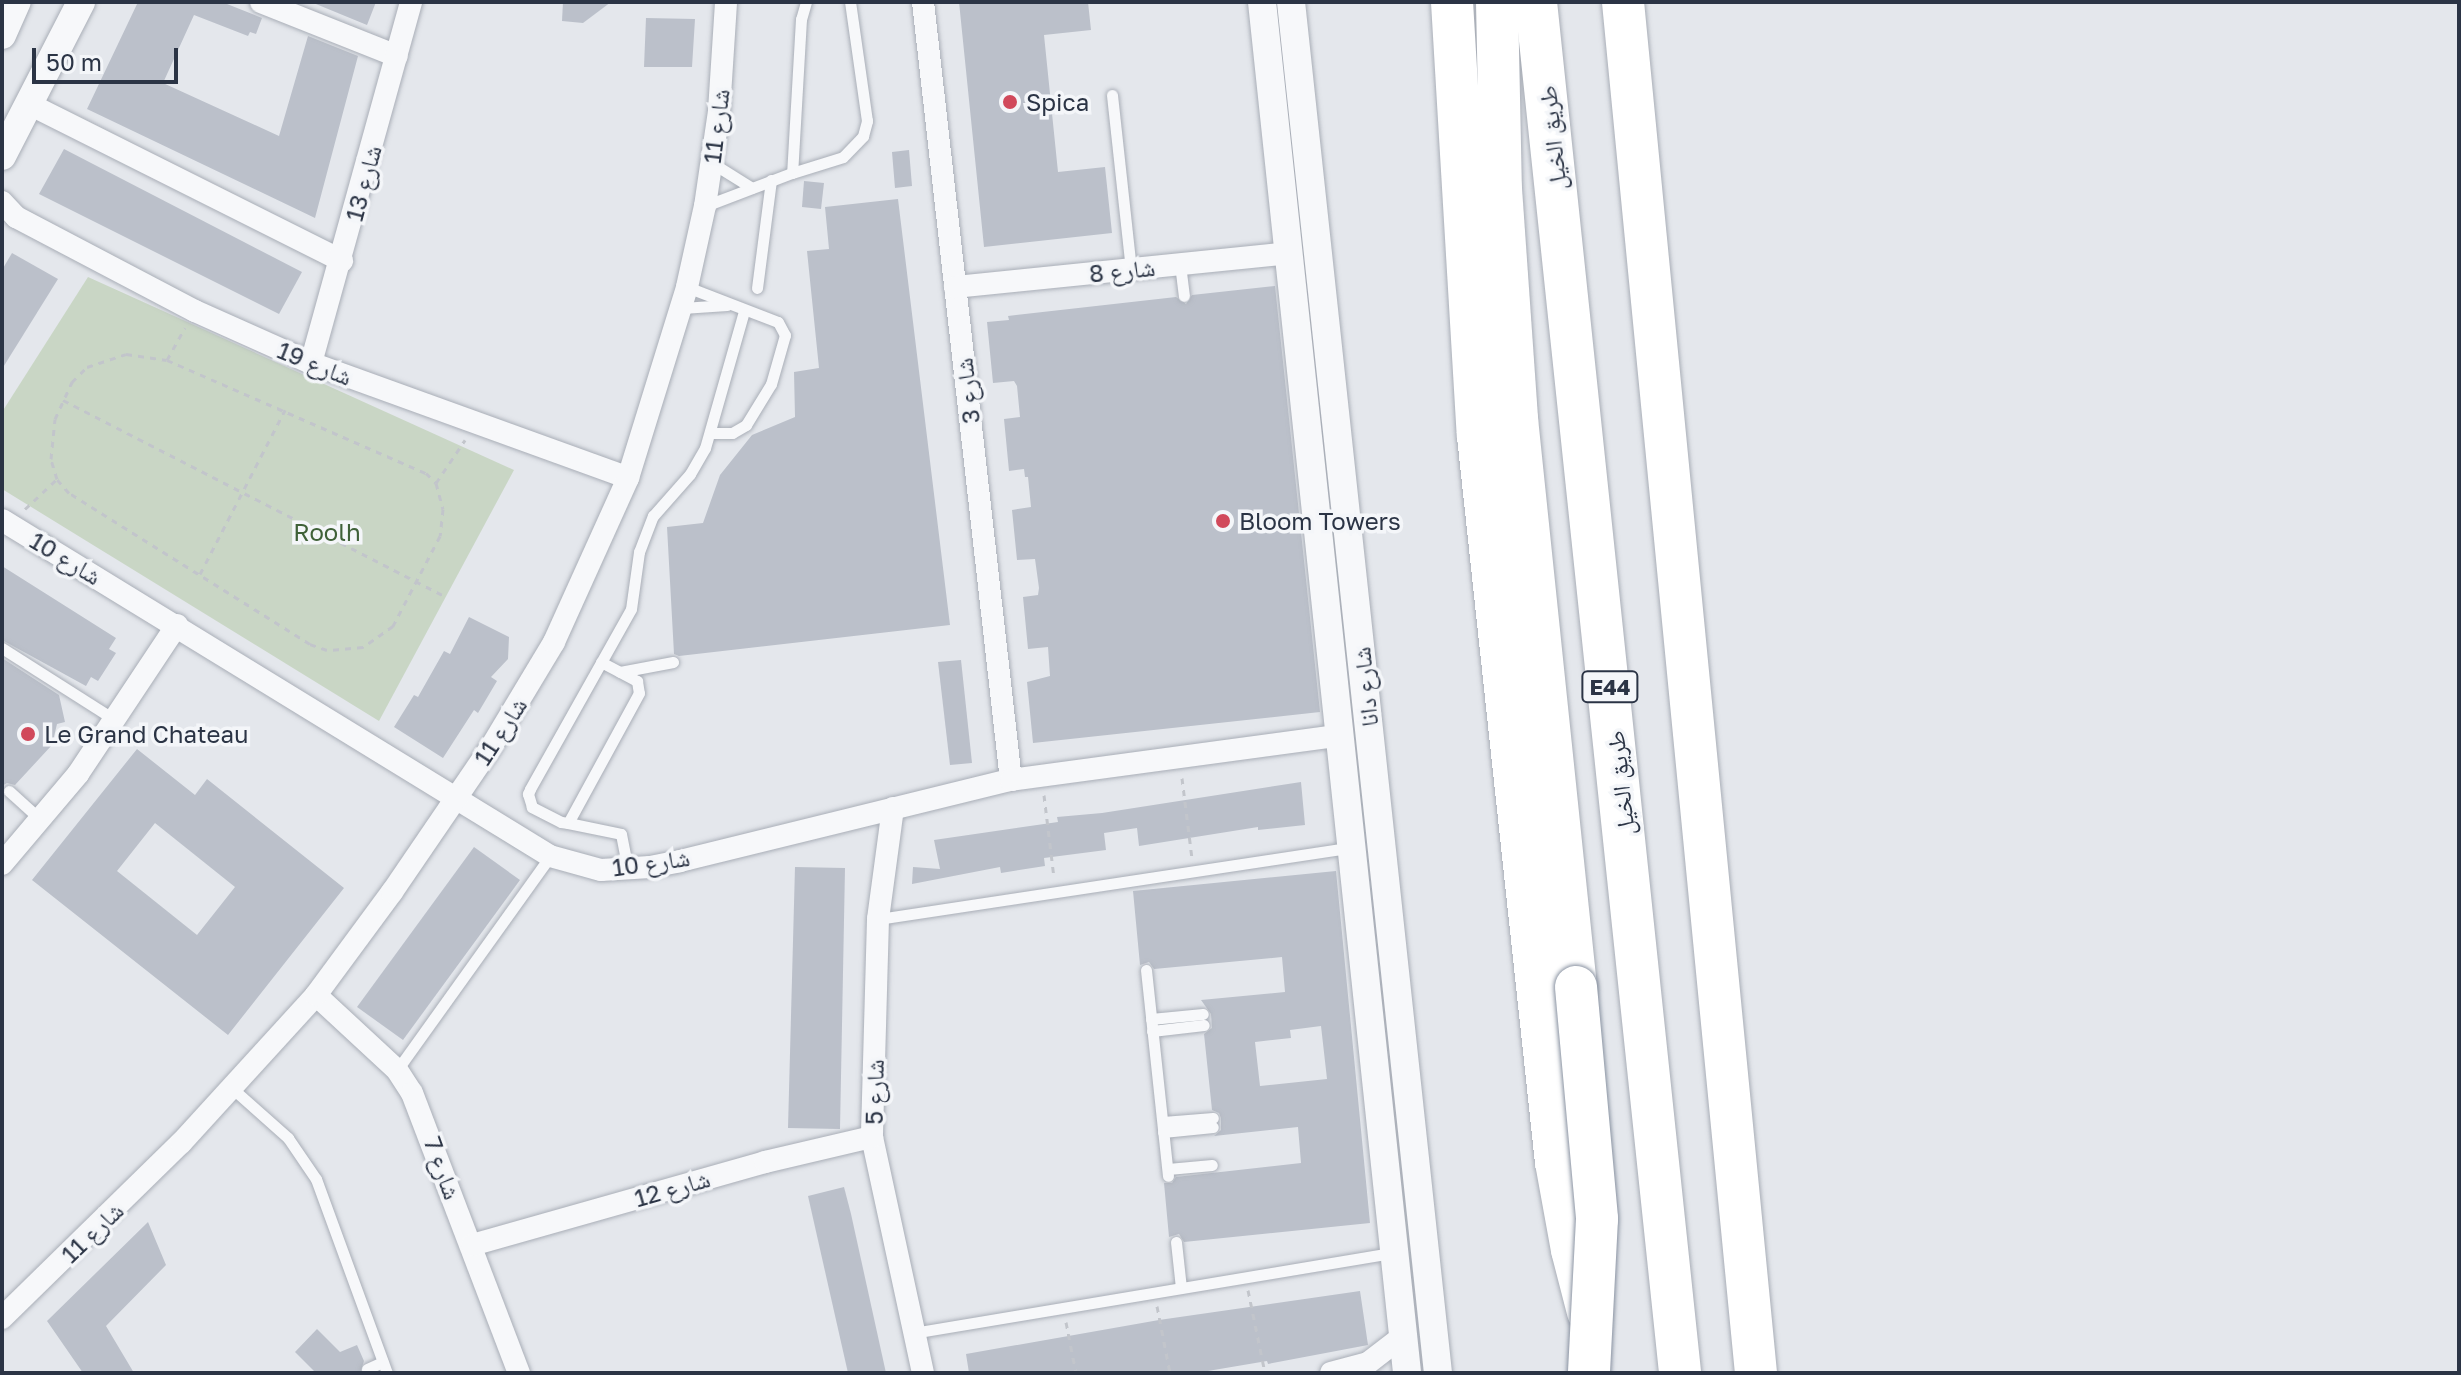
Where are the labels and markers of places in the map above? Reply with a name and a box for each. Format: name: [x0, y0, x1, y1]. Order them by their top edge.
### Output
place label: Spica: [1026, 88, 1089, 116]
marker: Spica: [1001, 93, 1019, 111]
place label: Bloom Towers: [1239, 507, 1401, 535]
marker: Bloom Towers: [1214, 512, 1232, 530]
place label: Le Grand Chateau: [44, 720, 248, 748]
marker: Le Grand Chateau: [19, 725, 37, 743]

